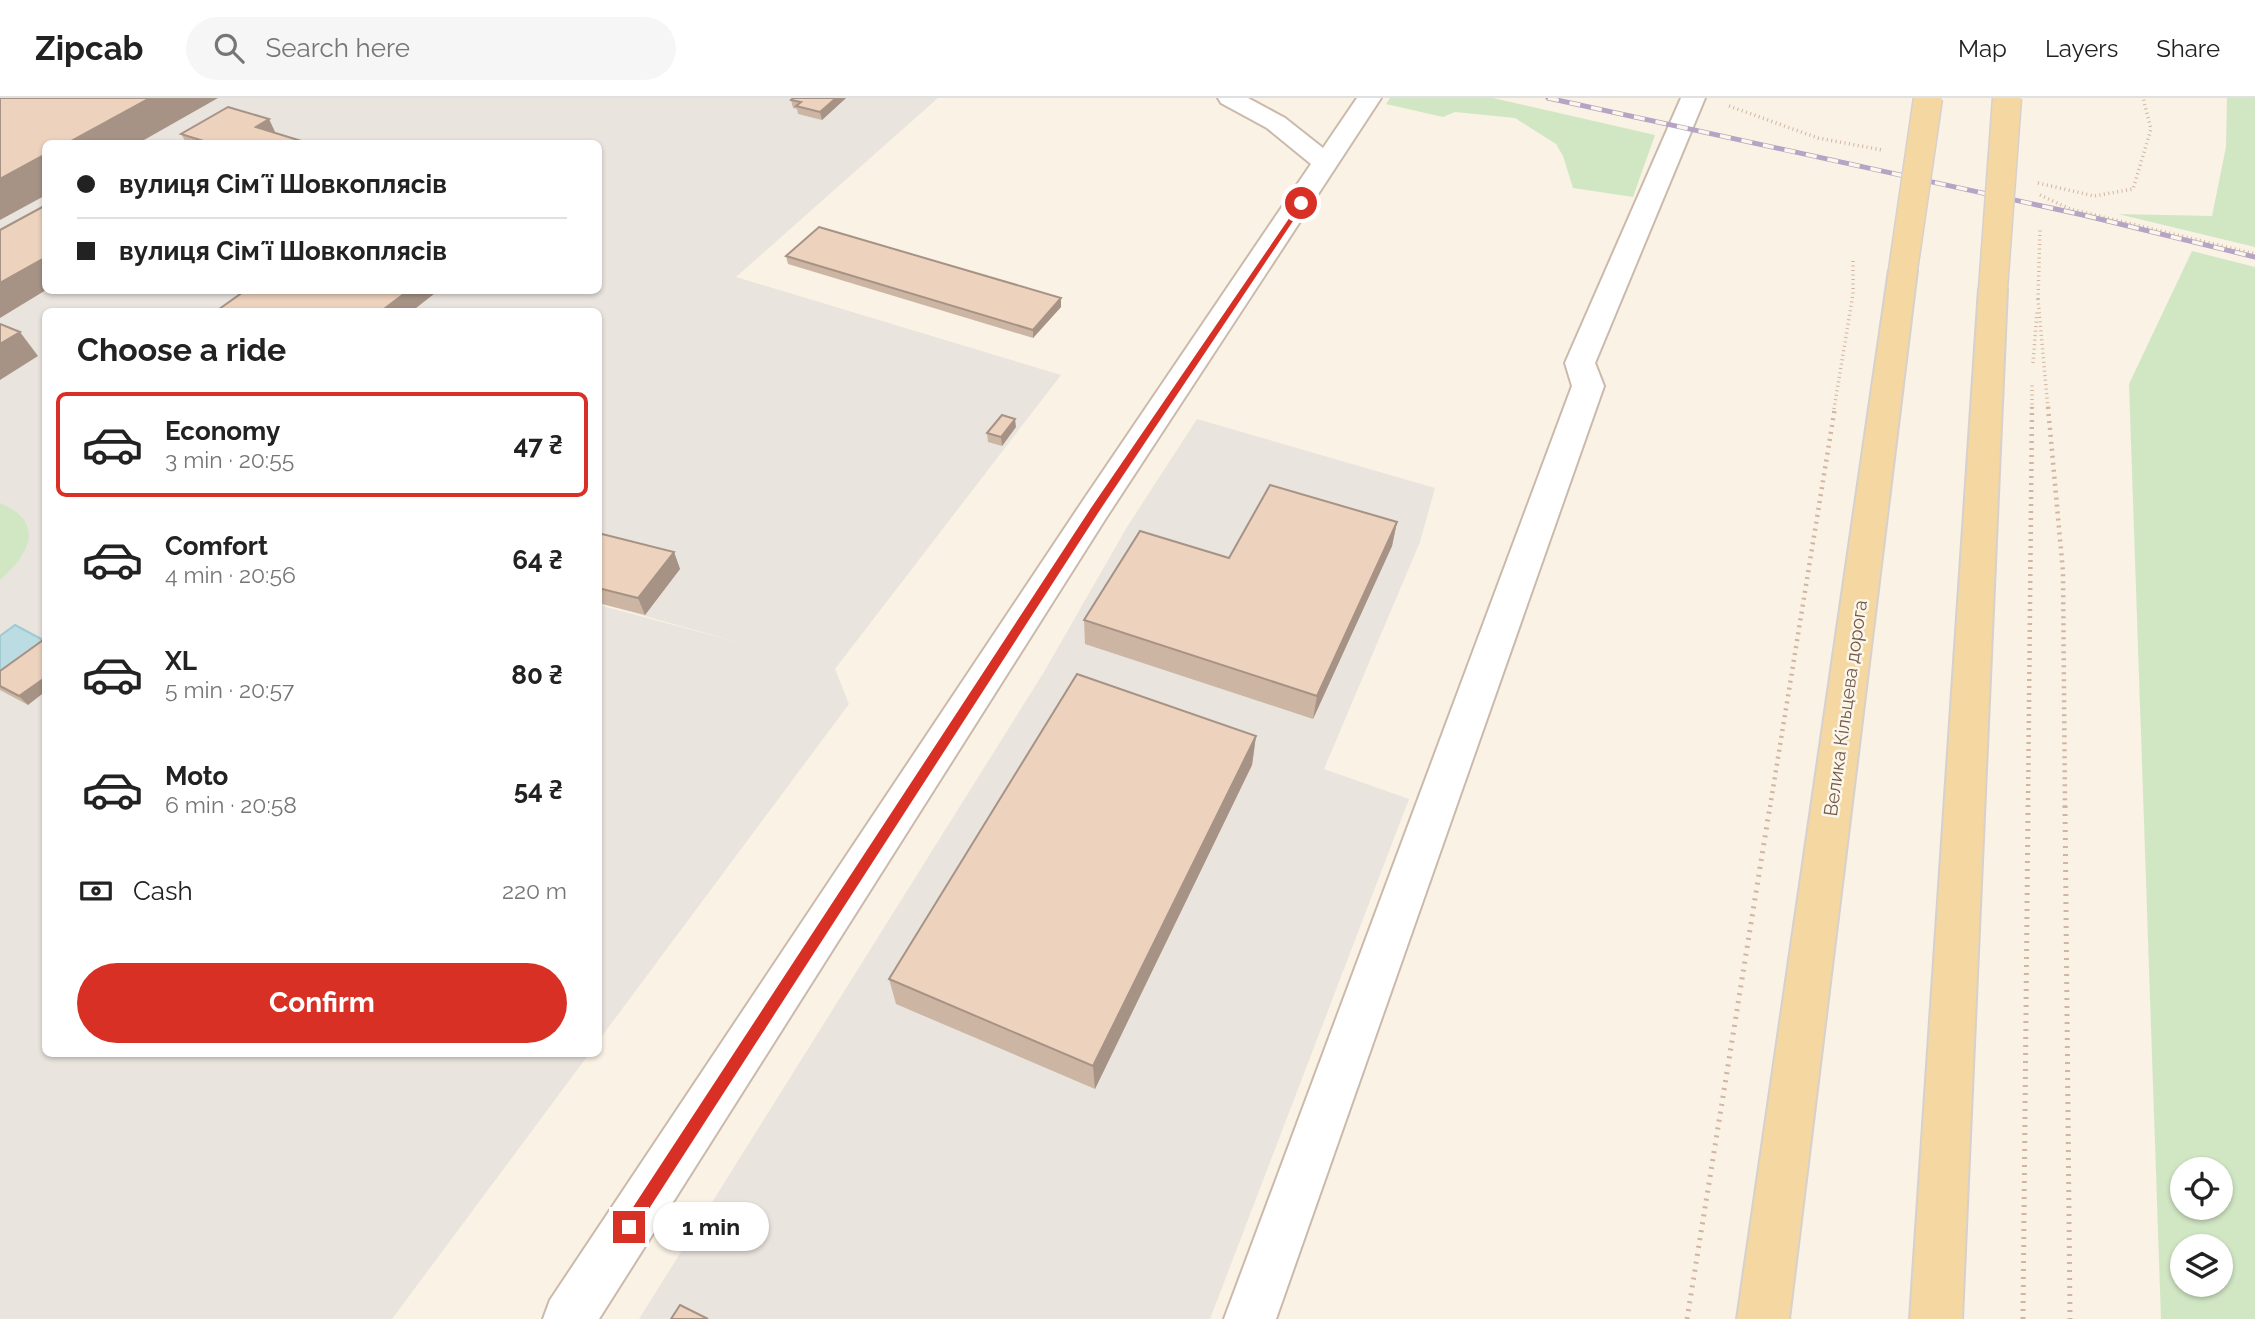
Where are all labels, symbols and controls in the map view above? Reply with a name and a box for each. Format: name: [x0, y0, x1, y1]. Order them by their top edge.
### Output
search box: [186, 17, 676, 80]
text: Zipcab: [35, 29, 144, 68]
icon: search: [210, 29, 248, 67]
text: Search here: [266, 33, 410, 63]
text: Map: [1958, 34, 2007, 63]
text: Layers: [2045, 34, 2118, 63]
text: Share: [2156, 34, 2220, 63]
text: вулиця Сімʼї Шовкоплясів: [119, 169, 447, 199]
route start: [1285, 187, 1317, 219]
text: вулиця Сімʼї Шовкоплясів: [119, 236, 447, 266]
text: Choose a ride: [77, 331, 286, 368]
icon: car: [81, 413, 144, 476]
text: Economy: [165, 416, 280, 446]
text: 47 ₴: [513, 430, 563, 460]
text: 3 min · 20:55: [165, 446, 294, 473]
icon: car: [81, 528, 144, 591]
text: Comfort: [165, 531, 268, 561]
text: 64 ₴: [512, 545, 563, 575]
text: 4 min · 20:56: [165, 561, 296, 588]
street label: Велика Кільцева дорога: [1819, 598, 1871, 818]
icon: car: [81, 643, 144, 706]
text: XL: [165, 646, 197, 676]
text: 80 ₴: [511, 660, 563, 690]
text: 5 min · 20:57: [165, 676, 294, 703]
icon: car: [81, 758, 144, 821]
text: Moto: [165, 761, 228, 791]
text: 54 ₴: [514, 775, 563, 805]
text: 6 min · 20:58: [165, 791, 297, 818]
icon: cash: [77, 872, 115, 910]
text: Cash: [133, 876, 193, 906]
text: 220 m: [502, 877, 567, 904]
button: Confirm: [77, 963, 567, 1043]
map controls: [2170, 1157, 2233, 1297]
button: locate: [2170, 1157, 2233, 1220]
callout: 1 min: [654, 1202, 769, 1252]
route end: [613, 1211, 645, 1243]
text: 1 min: [682, 1213, 740, 1240]
button: layers: [2170, 1234, 2233, 1297]

